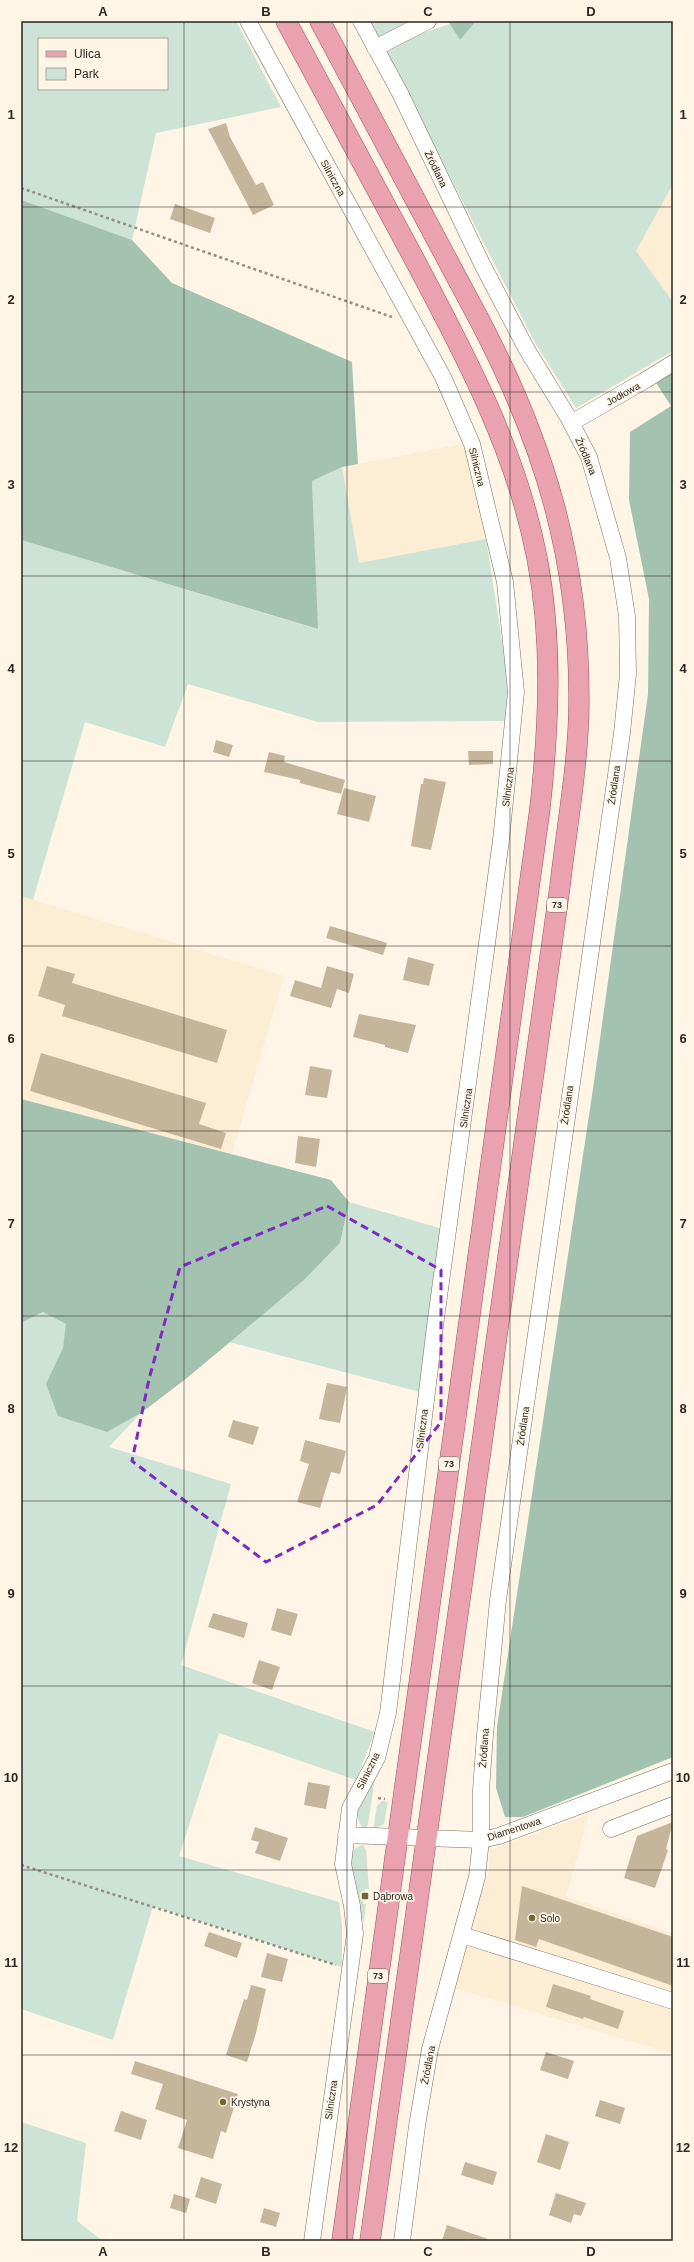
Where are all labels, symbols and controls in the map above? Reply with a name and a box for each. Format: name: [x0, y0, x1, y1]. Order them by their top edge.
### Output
text: A: [98, 4, 108, 19]
text: B: [261, 4, 271, 19]
text: C: [423, 4, 433, 19]
text: D: [586, 4, 596, 19]
legend: [38, 38, 168, 90]
text: Ulica: [74, 47, 101, 61]
text: Park: [74, 67, 100, 81]
text: 1: [7, 107, 15, 122]
text: 1: [679, 107, 687, 122]
street label: Źródlana: [422, 148, 451, 190]
street label: Silniczna: [318, 158, 348, 199]
text: 2: [7, 292, 15, 307]
text: 2: [679, 292, 687, 307]
street label: Jodłowa: [604, 380, 642, 408]
street label: Źródlana: [573, 435, 600, 477]
street label: Silniczna: [467, 446, 487, 488]
text: 3: [7, 477, 15, 492]
text: 3: [679, 477, 687, 492]
text: 4: [7, 661, 15, 676]
text: 4: [679, 661, 687, 676]
street label: Źródlana: [605, 764, 622, 805]
street label: Silniczna: [500, 766, 516, 808]
text: 5: [7, 846, 15, 861]
text: 5: [679, 846, 687, 861]
road number: 73: [547, 898, 567, 912]
text: 6: [7, 1031, 15, 1046]
text: 6: [679, 1031, 687, 1046]
street label: Źródlana: [558, 1084, 575, 1125]
street label: Silniczna: [458, 1087, 474, 1129]
text: 7: [7, 1216, 15, 1231]
text: 7: [679, 1216, 687, 1231]
text: 8: [7, 1401, 15, 1416]
text: 8: [679, 1401, 687, 1416]
street label: Źródlana: [514, 1405, 531, 1446]
street label: Silniczna: [414, 1408, 430, 1450]
road number: 73: [439, 1457, 459, 1471]
text: 9: [7, 1586, 15, 1601]
text: 9: [679, 1586, 687, 1601]
street label: Źródlana: [476, 1727, 491, 1768]
street label: Silniczna: [354, 1750, 382, 1791]
text: 10: [4, 1770, 18, 1785]
text: 10: [676, 1770, 690, 1785]
street label: Diamentowa: [486, 1815, 543, 1843]
marker: Dąbrowa: [360, 1891, 370, 1901]
place label: Dąbrowa: [373, 1891, 413, 1902]
marker: Solo: [527, 1913, 537, 1923]
place label: Solo: [540, 1913, 560, 1924]
text: 11: [4, 1955, 18, 1970]
text: 11: [676, 1955, 690, 1970]
road number: 73: [368, 1969, 388, 1983]
street label: Źródlana: [418, 2044, 437, 2085]
street label: Silniczna: [323, 2079, 339, 2121]
marker: Krystyna: [218, 2097, 228, 2107]
place label: Krystyna: [231, 2097, 270, 2108]
text: 12: [4, 2140, 18, 2155]
text: 12: [676, 2140, 690, 2155]
text: A: [98, 2244, 108, 2259]
text: B: [261, 2244, 271, 2259]
text: C: [423, 2244, 433, 2259]
text: D: [586, 2244, 596, 2259]

